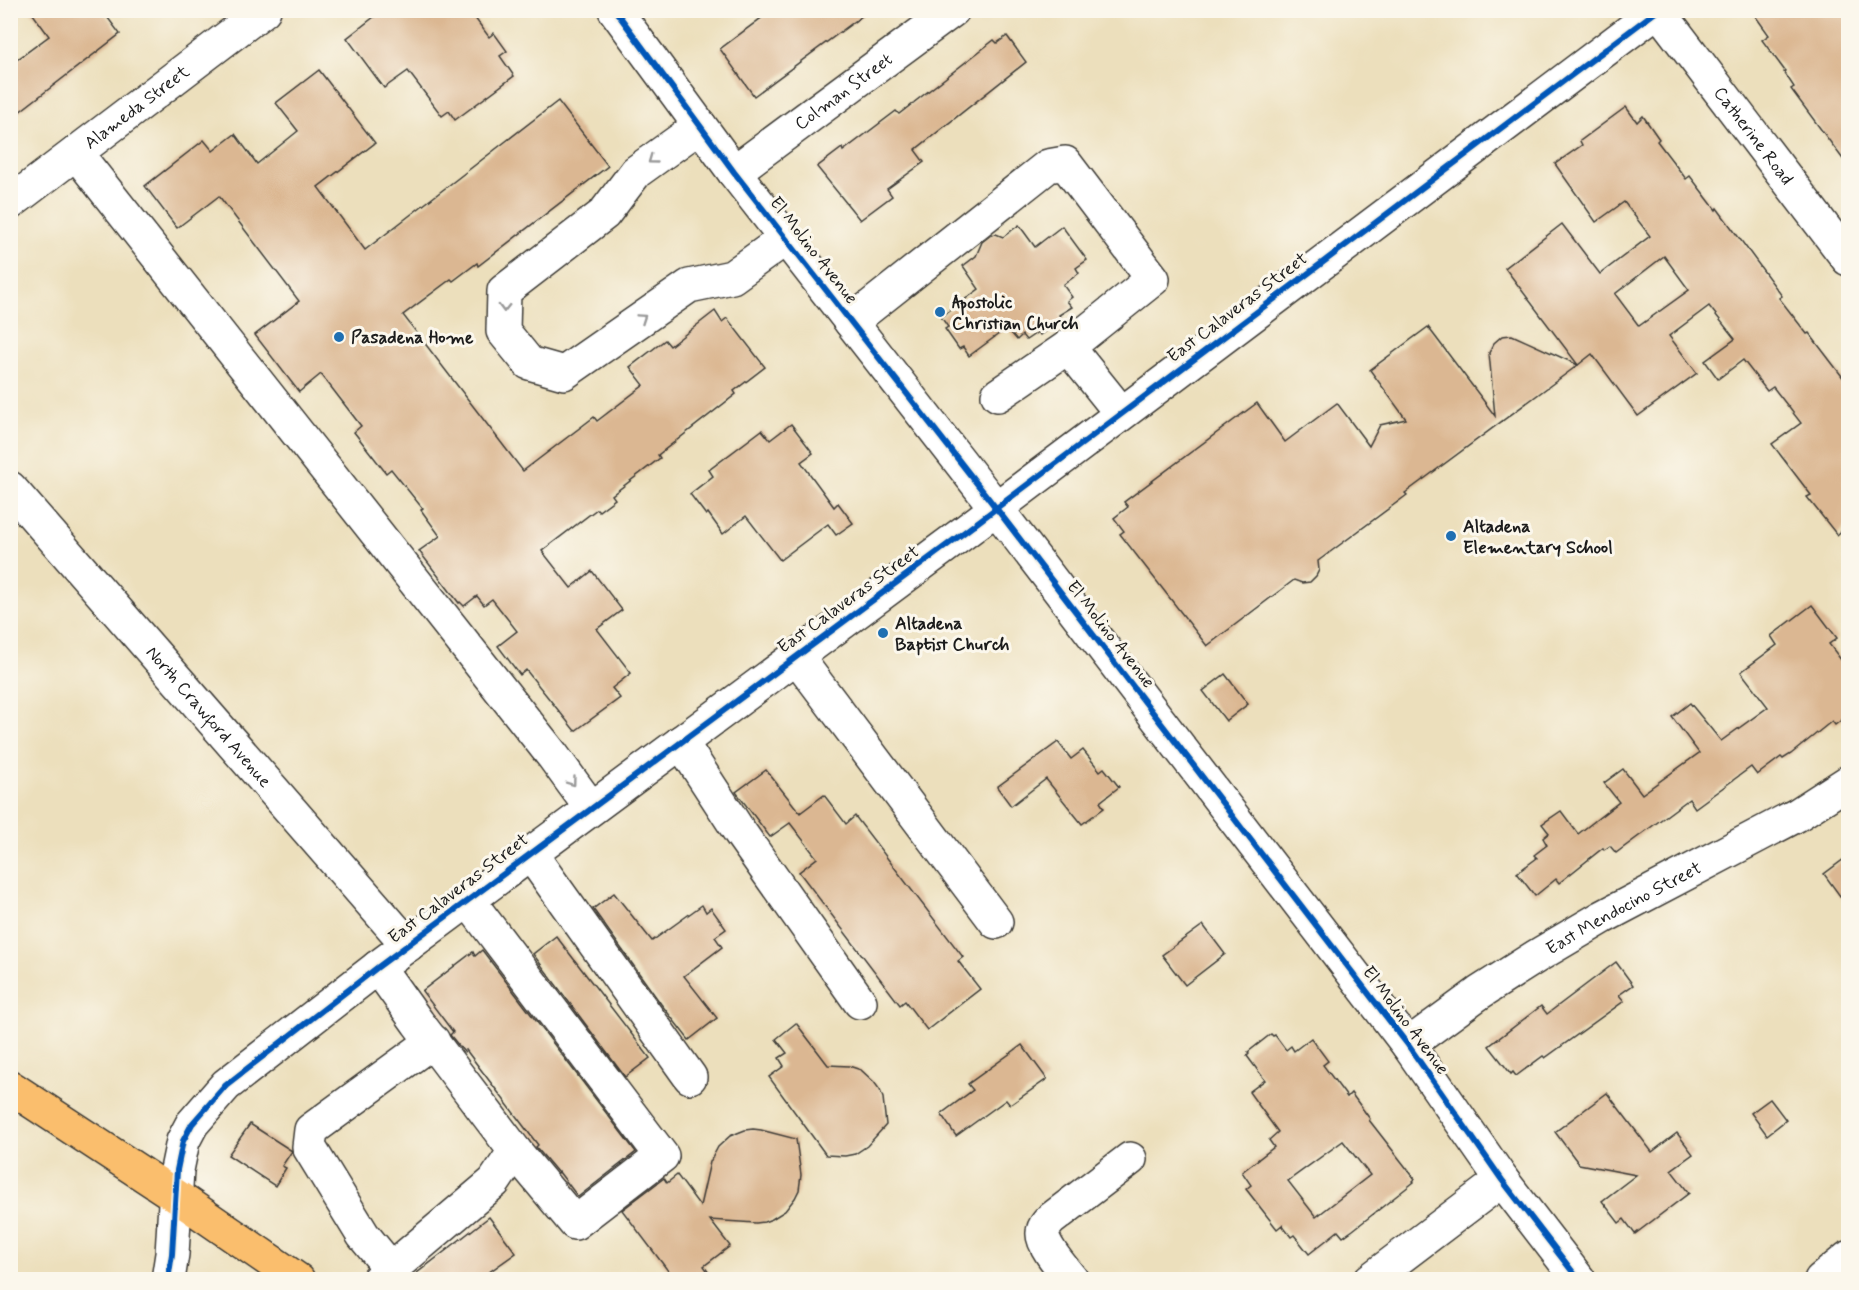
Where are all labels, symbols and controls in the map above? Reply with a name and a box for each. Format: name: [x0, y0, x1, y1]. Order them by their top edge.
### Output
street label: Colman Street: [790, 48, 898, 136]
street label: Alameda Street: [80, 60, 195, 155]
street label: Catherine Road: [1708, 82, 1798, 190]
one-way arrow: [648, 153, 659, 164]
street label: El Molino Avenue: [764, 192, 863, 309]
street label: East Calaveras Street: [1162, 247, 1313, 369]
place label: Apostolic Christian Church: [952, 291, 1079, 336]
one-way arrow: [498, 304, 510, 313]
marker: Apostolic Christian Church: [933, 305, 947, 319]
one-way arrow: [636, 315, 647, 326]
place label: Pasadena Home: [351, 326, 474, 350]
marker: Pasadena Home: [332, 330, 346, 344]
place label: Altadena Elementary School: [1463, 515, 1613, 560]
marker: Altadena Elementary School: [1444, 529, 1458, 543]
street label: East Calaveras Street: [773, 540, 924, 660]
street label: El Molino Avenue: [1061, 576, 1160, 693]
place label: Altadena Baptist Church: [895, 612, 1010, 657]
marker: Altadena Baptist Church: [876, 626, 890, 640]
street label: North Crawford Avenue: [140, 641, 277, 793]
one-way arrow: [565, 775, 576, 786]
street label: East Calaveras Street: [383, 828, 534, 950]
street label: East Mendocino Street: [1542, 856, 1706, 961]
street label: El Molino Avenue: [1356, 961, 1454, 1080]

